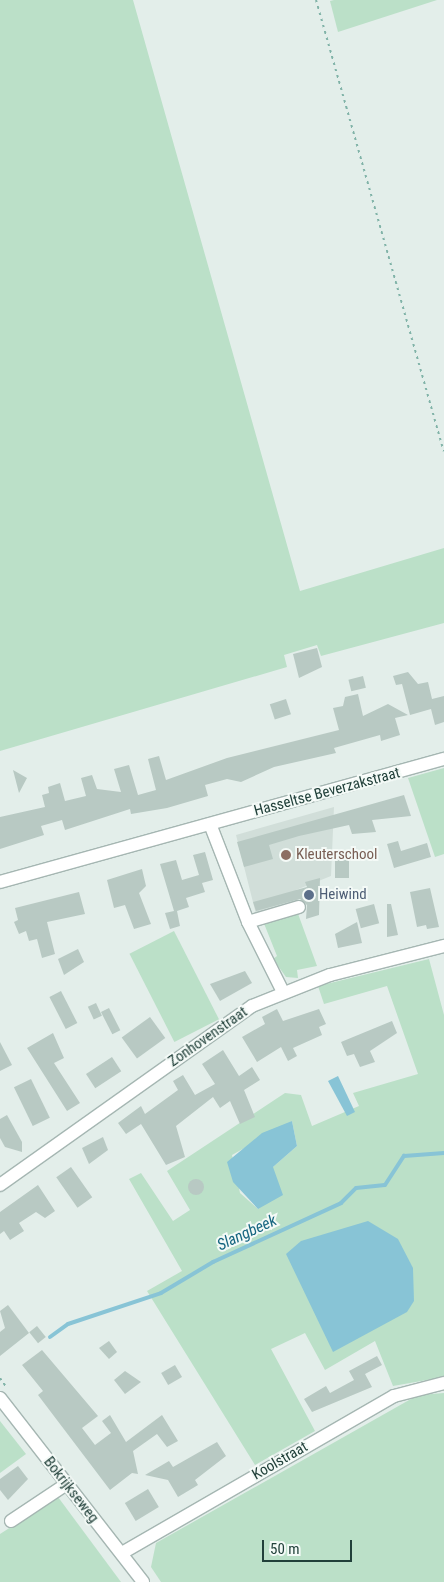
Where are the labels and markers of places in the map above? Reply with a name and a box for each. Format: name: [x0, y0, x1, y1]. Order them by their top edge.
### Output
place label: Kleuterschool: [296, 846, 377, 864]
marker: Kleuterschool: [280, 849, 292, 861]
place label: Heiwind: [319, 886, 367, 904]
marker: Heiwind: [303, 889, 315, 901]

